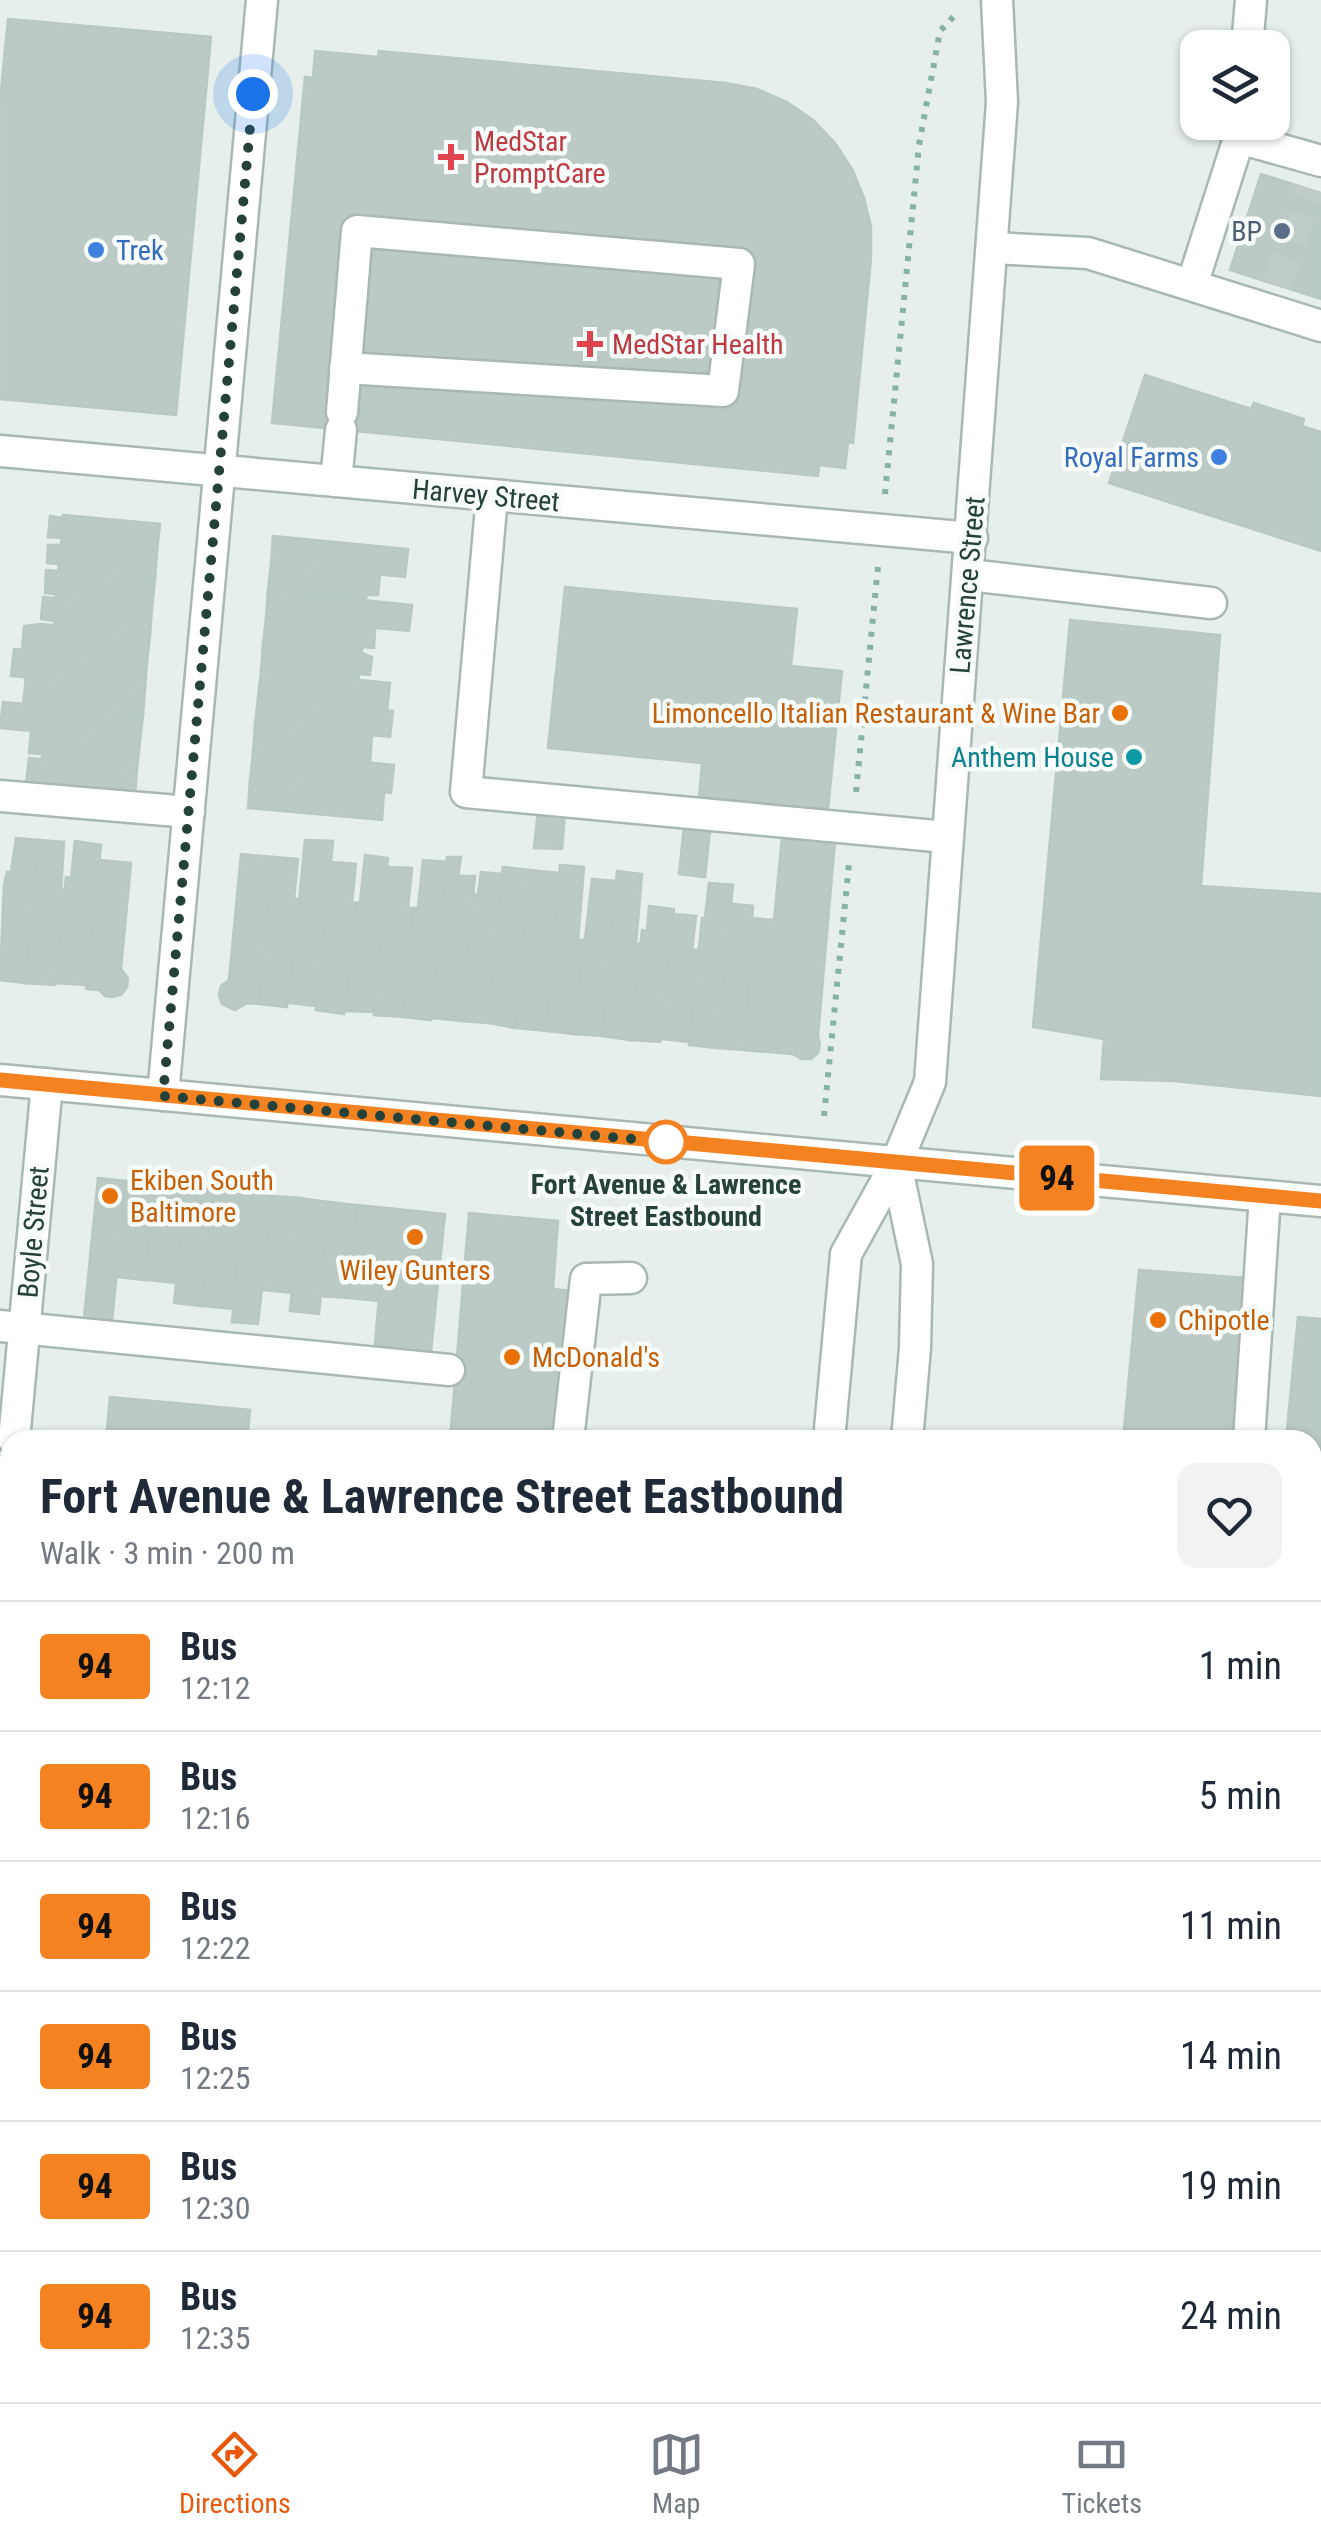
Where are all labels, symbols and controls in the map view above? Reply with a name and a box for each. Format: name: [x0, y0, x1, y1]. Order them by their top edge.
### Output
map controls: [1180, 30, 1290, 140]
button: layers: [1180, 30, 1290, 140]
your location: [228, 69, 278, 119]
place label: MedStar PromptCare: [474, 125, 606, 190]
marker: MedStar PromptCare: [438, 144, 464, 170]
place label: BP: [1231, 215, 1262, 248]
marker: BP: [1271, 220, 1293, 242]
place label: Trek: [116, 234, 164, 267]
marker: Trek: [85, 239, 107, 261]
place label: MedStar Health: [612, 328, 783, 361]
marker: MedStar Health: [577, 331, 603, 357]
place label: Royal Farms: [1064, 441, 1199, 474]
marker: Royal Farms: [1208, 446, 1230, 468]
street label: Harvey Street: [411, 473, 561, 518]
street label: Lawrence Street: [943, 495, 992, 675]
place label: Limoncello Italian Restaurant & Wine Bar: [652, 697, 1100, 730]
marker: Limoncello Italian Restaurant & Wine Bar: [1109, 702, 1131, 724]
place label: Anthem House: [951, 741, 1114, 774]
marker: Anthem House: [1123, 746, 1145, 768]
marker: Fort Avenue & Lawrence Street Eastbound: [645, 1121, 687, 1163]
line badge: 94: [1012, 1146, 1102, 1210]
text: 94: [1039, 1158, 1075, 1199]
place label: Ekiben South Baltimore: [130, 1164, 274, 1229]
street label: Boyle Street: [11, 1165, 56, 1299]
place label: Fort Avenue & Lawrence Street Eastbound: [531, 1168, 801, 1233]
marker: Ekiben South Baltimore: [99, 1185, 121, 1207]
marker: Wiley Gunters: [404, 1226, 426, 1248]
place label: Wiley Gunters: [339, 1254, 491, 1287]
place label: Chipotle: [1178, 1304, 1270, 1337]
marker: Chipotle: [1147, 1309, 1169, 1331]
place label: McDonald's: [532, 1341, 660, 1374]
marker: McDonald's: [501, 1346, 523, 1368]
button: heart: [1177, 1463, 1282, 1568]
text: Fort Avenue & Lawrence Street Eastbound: [40, 1468, 844, 1525]
text: Walk · 3 min · 200 m: [40, 1534, 295, 1572]
text: Bus: [180, 1625, 237, 1669]
text: 1 min: [1199, 1644, 1282, 1688]
text: 94: [77, 1646, 113, 1687]
text: 12:12: [180, 1669, 251, 1707]
text: Bus: [180, 1755, 237, 1799]
text: 5 min: [1199, 1774, 1282, 1818]
text: 94: [77, 1776, 113, 1817]
text: 12:16: [180, 1799, 251, 1837]
text: Bus: [180, 1885, 237, 1929]
text: 11 min: [1180, 1904, 1282, 1948]
text: 94: [77, 1906, 113, 1947]
text: 12:22: [180, 1929, 251, 1967]
text: Bus: [180, 2015, 237, 2059]
text: 14 min: [1180, 2034, 1282, 2078]
text: 94: [77, 2036, 113, 2077]
text: 12:25: [180, 2059, 251, 2097]
text: Bus: [180, 2145, 237, 2189]
text: 19 min: [1180, 2164, 1282, 2208]
text: 94: [77, 2166, 113, 2207]
text: 12:30: [180, 2189, 251, 2227]
text: Bus: [180, 2275, 237, 2319]
text: 24 min: [1180, 2294, 1282, 2338]
text: 94: [77, 2296, 113, 2337]
text: 12:35: [180, 2319, 251, 2357]
tab: Directions: [179, 2427, 291, 2520]
tab: Map: [649, 2427, 704, 2520]
tab: Tickets: [1062, 2427, 1142, 2520]

